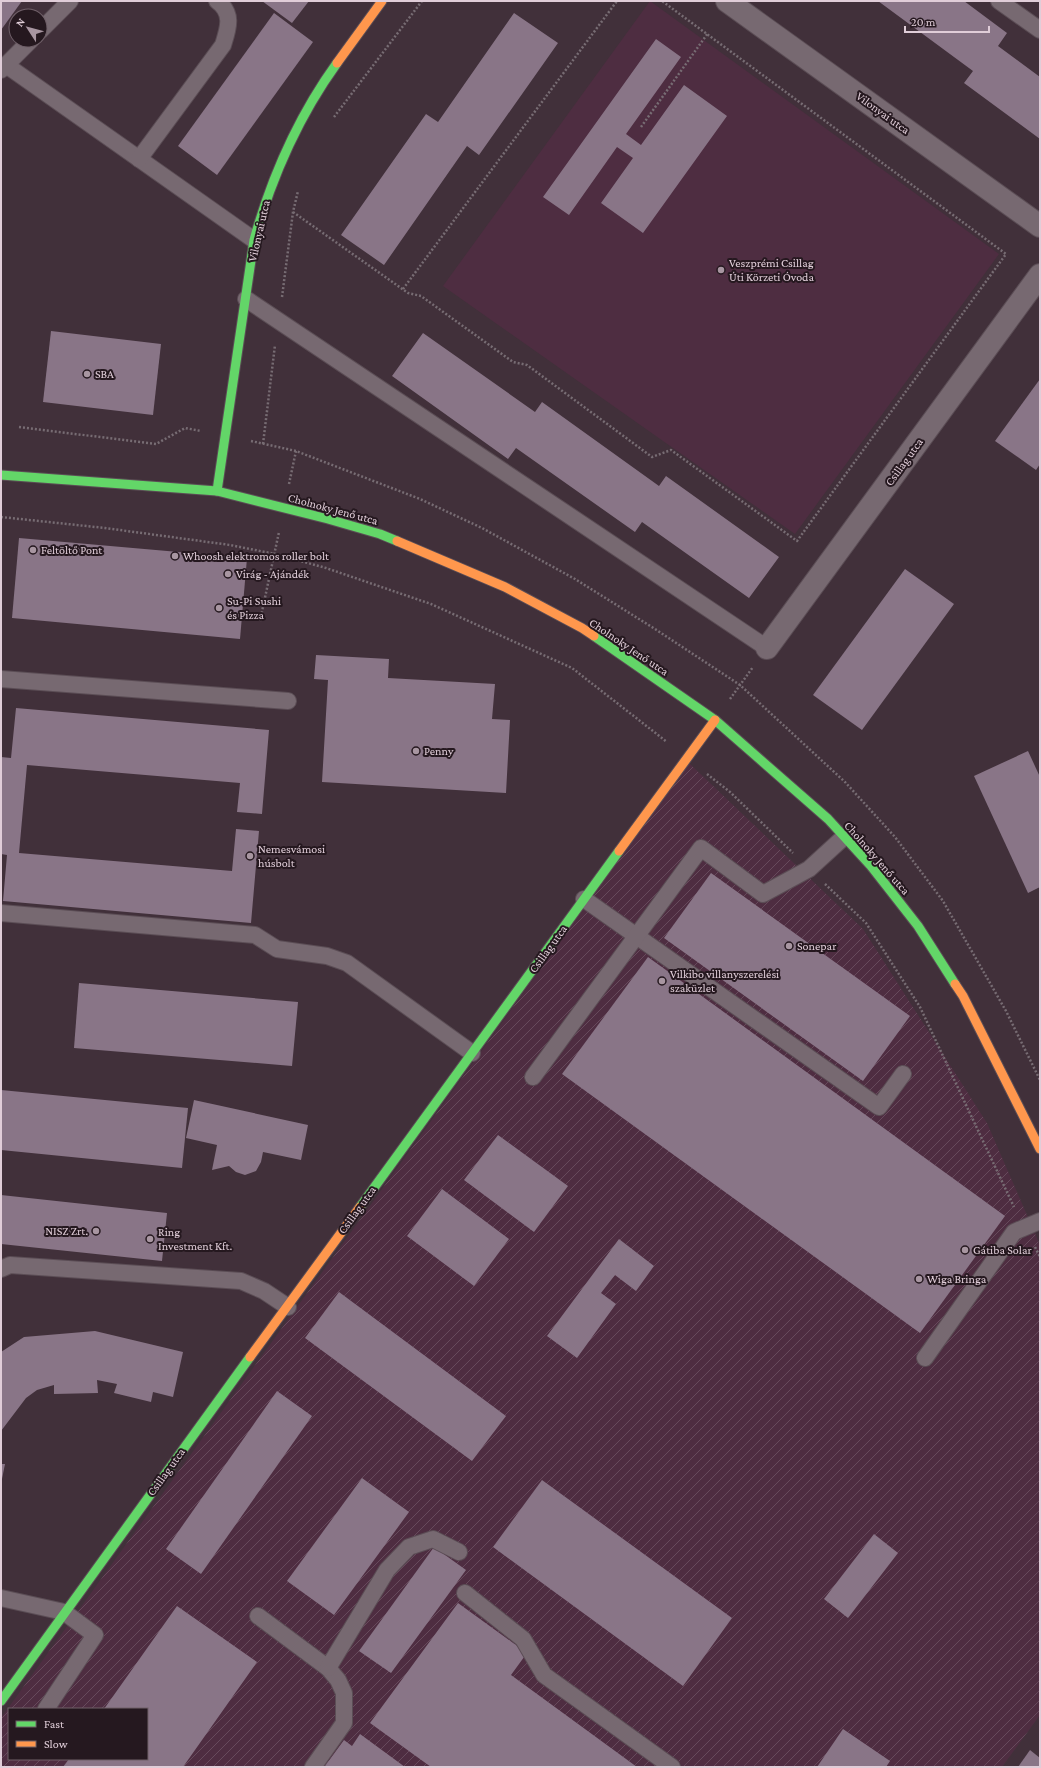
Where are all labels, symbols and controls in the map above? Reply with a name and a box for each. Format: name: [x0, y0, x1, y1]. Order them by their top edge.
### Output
north arrow: [8, 8, 48, 48]
scale bar: [905, 8, 989, 34]
text: N: [13, 15, 27, 29]
text: 20 m: [911, 15, 936, 29]
street label: Vilonyai utca: [854, 89, 913, 137]
street label: Vilonyai utca: [245, 199, 273, 263]
place label: Veszprémi Csillag Úti Körzeti Óvoda: [729, 256, 814, 284]
marker: Veszprémi Csillag Úti Körzeti Óvoda: [716, 265, 726, 275]
place label: SBA: [95, 367, 114, 381]
marker: SBA: [82, 369, 92, 379]
street label: Csillag utca: [882, 435, 926, 489]
street label: Cholnoky Jenő utca: [286, 490, 380, 528]
place label: Feltöltő Pont: [41, 543, 103, 557]
marker: Feltöltő Pont: [28, 545, 38, 555]
place label: Whoosh elektromos roller bolt: [183, 549, 330, 563]
marker: Whoosh elektromos roller bolt: [170, 551, 180, 561]
place label: Virág - Ajándék: [236, 567, 309, 581]
marker: Virág - Ajándék: [223, 569, 233, 579]
place label: Su-Pi Sushi és Pizza: [227, 594, 281, 622]
marker: Su-Pi Sushi és Pizza: [214, 603, 224, 613]
street label: Cholnoky Jenő utca: [587, 615, 672, 679]
place label: Penny: [424, 744, 454, 758]
marker: Penny: [411, 746, 421, 756]
street label: Cholnoky Jenő utca: [841, 818, 913, 898]
place label: Nemesvámosi húsbolt: [258, 842, 325, 870]
marker: Nemesvámosi húsbolt: [245, 851, 255, 861]
street label: Csillag utca: [526, 922, 570, 976]
place label: Sonepar: [797, 939, 837, 953]
marker: Sonepar: [784, 941, 794, 951]
place label: Vilkibo villanyszerelési szaküzlet: [670, 967, 779, 995]
marker: Vilkibo villanyszerelési szaküzlet: [657, 976, 667, 986]
street label: Csillag utca: [335, 1183, 379, 1237]
place label: NISZ Zrt.: [45, 1224, 88, 1238]
place label: Ring Investment Kft.: [158, 1225, 232, 1253]
marker: NISZ Zrt.: [91, 1226, 101, 1236]
marker: Ring Investment Kft.: [145, 1234, 155, 1244]
place label: Gátiba Solar: [973, 1243, 1033, 1257]
marker: Gátiba Solar: [960, 1245, 970, 1255]
place label: Wiga Bringa: [927, 1272, 987, 1286]
marker: Wiga Bringa: [914, 1274, 924, 1284]
street label: Csillag utca: [144, 1445, 188, 1499]
legend: [8, 1708, 148, 1760]
text: Fast: [44, 1717, 65, 1731]
text: Slow: [44, 1737, 68, 1751]

